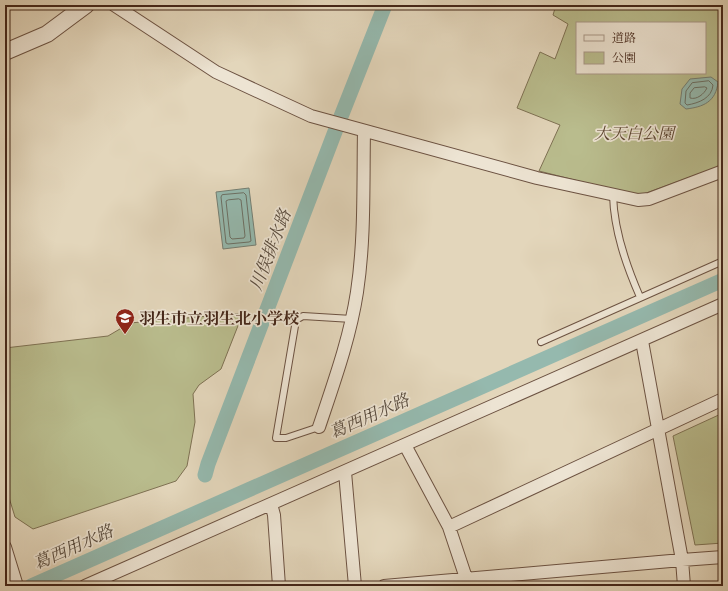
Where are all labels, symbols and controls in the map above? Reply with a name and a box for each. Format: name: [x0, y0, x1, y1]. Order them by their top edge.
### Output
legend: [576, 22, 706, 74]
text: 道路: [612, 31, 636, 47]
text: 公園: [612, 51, 636, 67]
park label: 大天白公園: [594, 124, 677, 146]
water label: 川俣排水路: [245, 206, 298, 294]
school or university icon: 羽生市立羽生北小学校: [114, 307, 136, 335]
place label: 羽生市立羽生北小学校: [139, 309, 300, 331]
water label: 葛西用水路: [326, 389, 414, 445]
water label: 葛西用水路: [30, 520, 118, 576]

